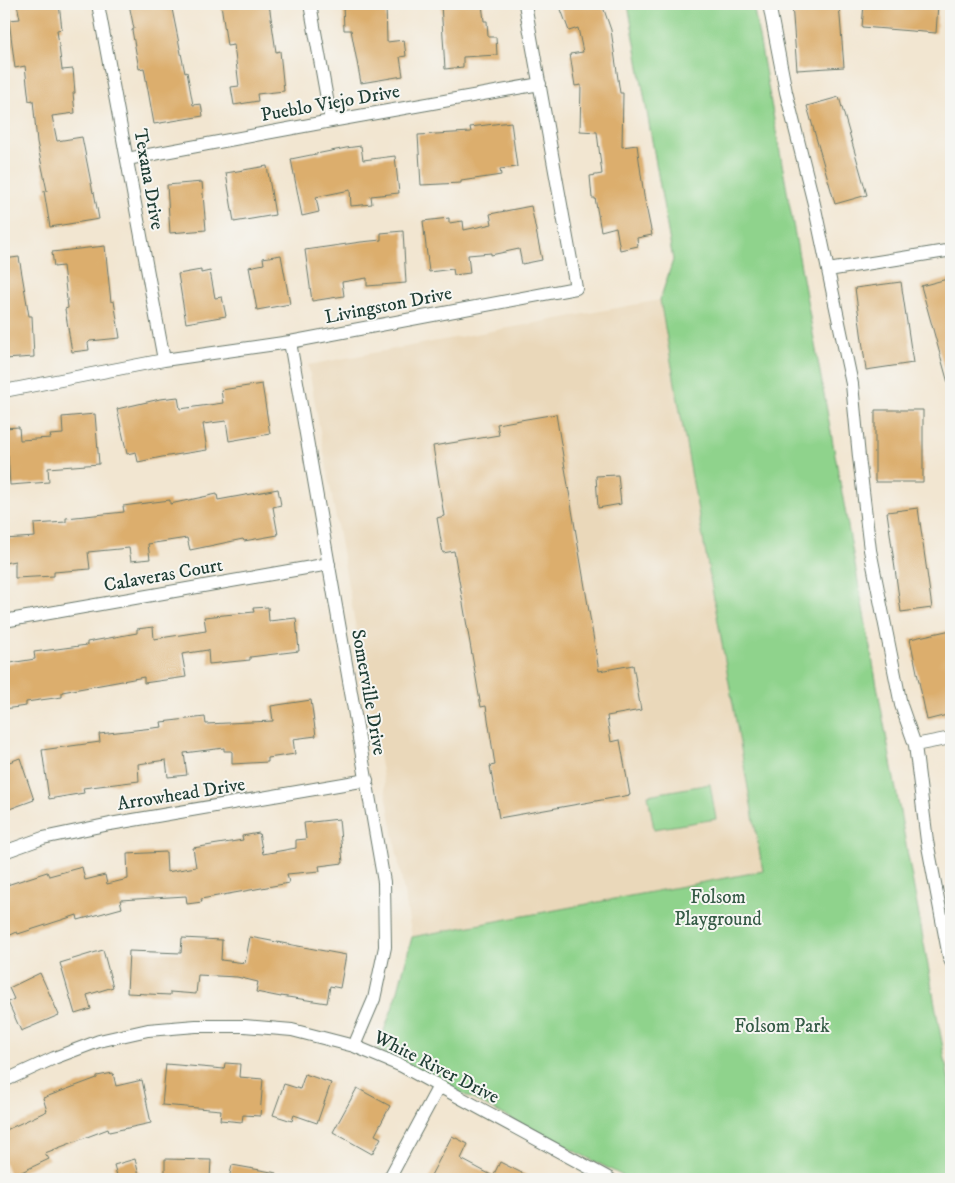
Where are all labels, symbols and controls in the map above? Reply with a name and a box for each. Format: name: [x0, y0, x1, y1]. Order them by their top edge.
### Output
street label: Pueblo Viejo Drive: [259, 80, 402, 127]
street label: Texana Drive: [128, 127, 169, 232]
street label: Livingston Drive: [323, 282, 454, 329]
street label: Calaveras Court: [102, 554, 225, 597]
street label: Somerville Drive: [346, 627, 391, 757]
street label: Arrowhead Drive: [116, 773, 247, 816]
park label: Folsom Playground: [674, 886, 762, 931]
park label: Folsom Park: [734, 1015, 830, 1038]
street label: White River Drive: [369, 1025, 503, 1109]

